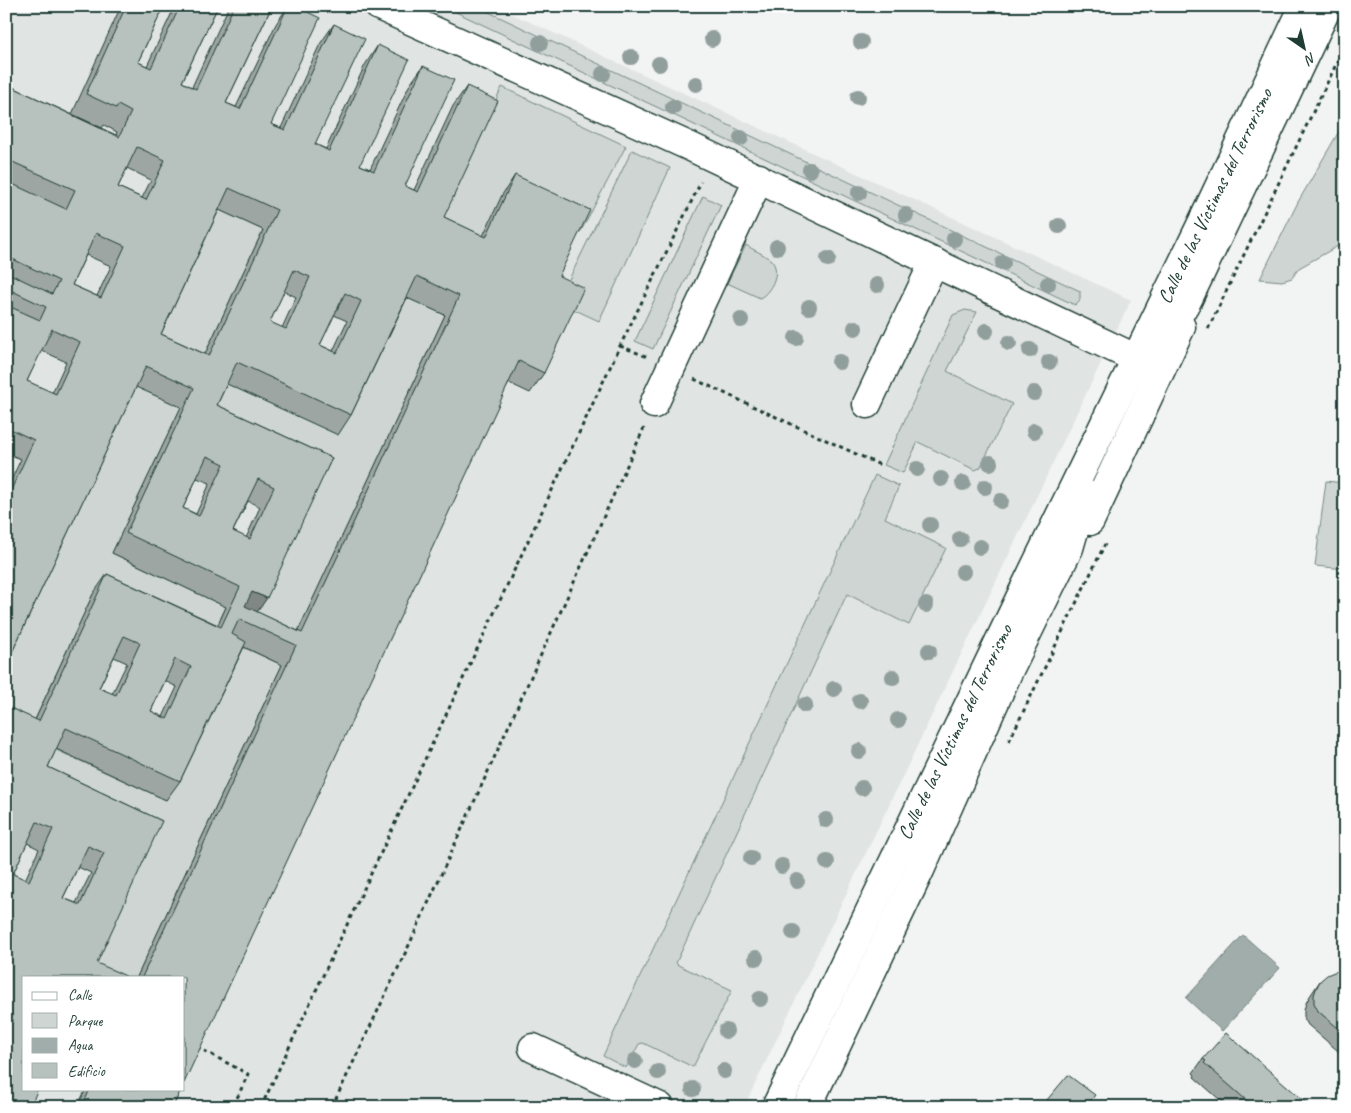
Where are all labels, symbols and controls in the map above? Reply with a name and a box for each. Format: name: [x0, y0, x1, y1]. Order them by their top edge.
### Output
north arrow: [1278, 22, 1328, 72]
text: N: [1301, 49, 1319, 69]
street label: Calle de las Víctimas del Terrorismo: [1152, 84, 1278, 308]
street label: Calle de las Víctimas del Terrorismo: [892, 620, 1018, 844]
legend: [22, 976, 185, 1090]
text: Calle: [68, 986, 93, 1005]
text: Parque: [68, 1012, 104, 1031]
text: Agua: [68, 1036, 93, 1055]
text: Edificio: [68, 1062, 106, 1081]

